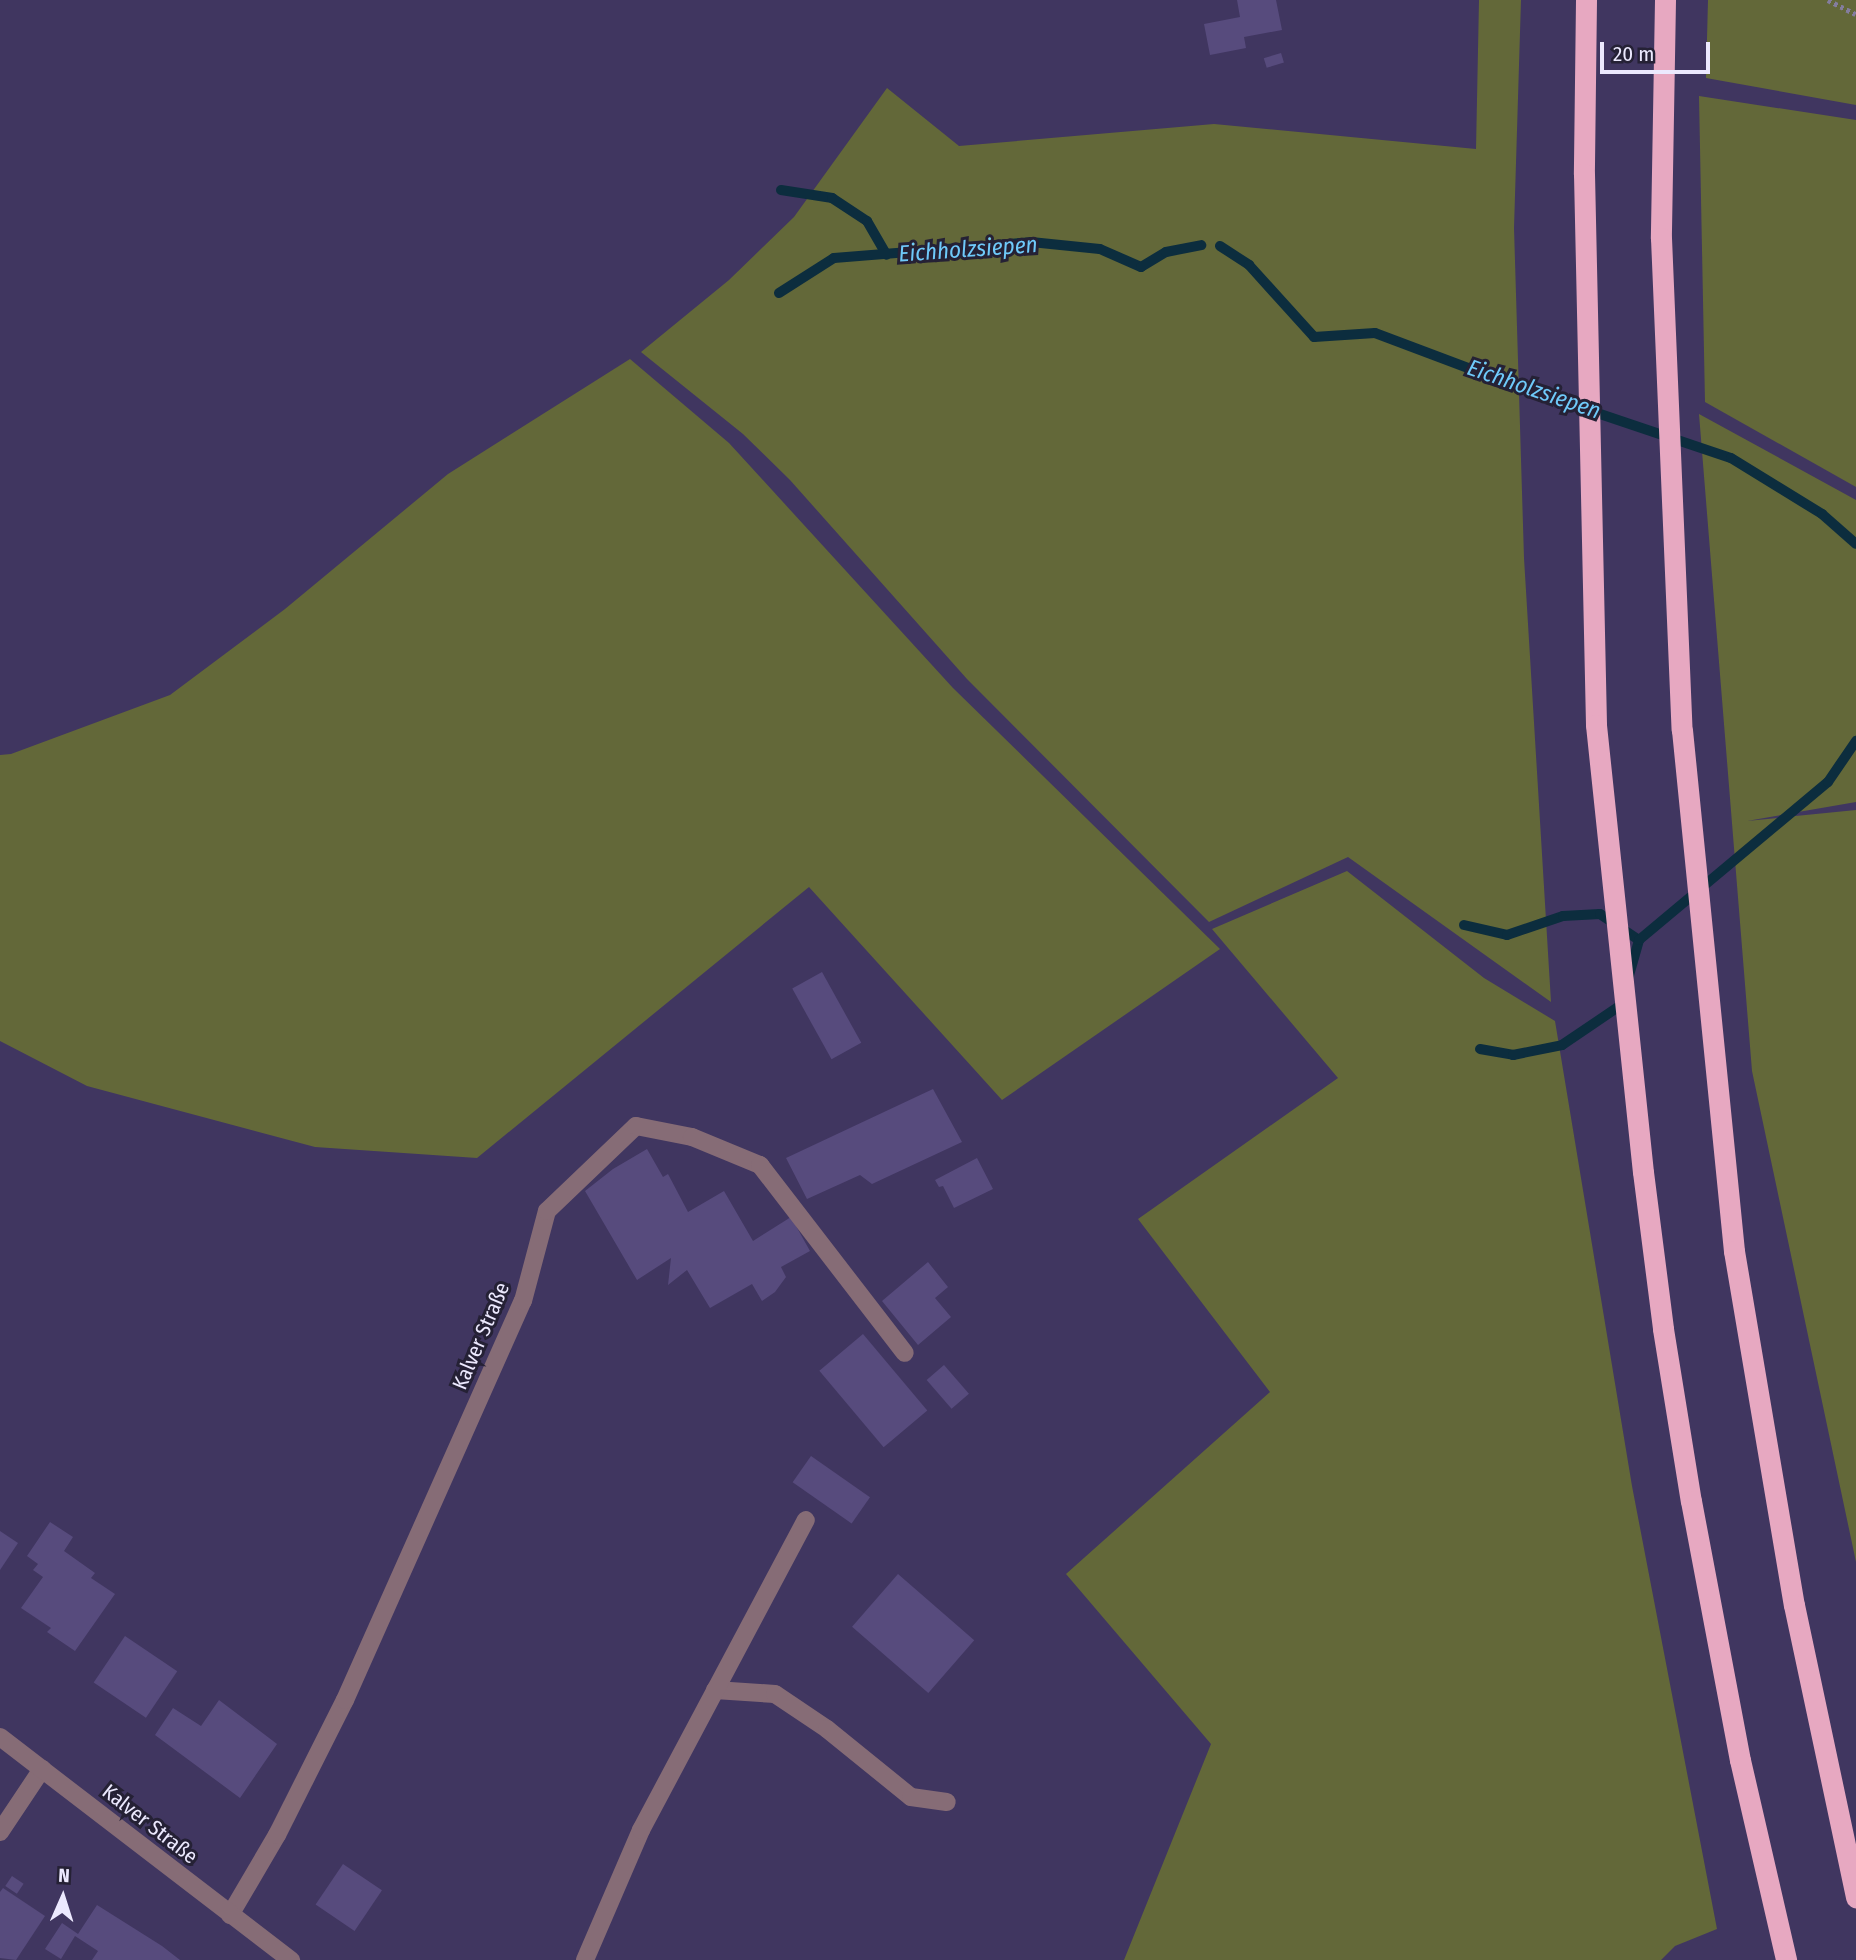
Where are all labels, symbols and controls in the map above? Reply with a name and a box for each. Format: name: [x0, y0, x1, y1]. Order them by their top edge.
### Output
scale bar: [1604, 28, 1714, 72]
text: 20 m: [1613, 41, 1654, 67]
water label: Eichholzsiepen: [898, 230, 1038, 268]
water label: Eichholzsiepen: [1464, 353, 1604, 425]
street label: Kalver Straße: [447, 1279, 515, 1393]
street label: Kalver Straße: [97, 1779, 203, 1869]
north arrow: [28, 1862, 98, 1932]
text: N: [58, 1864, 70, 1887]

